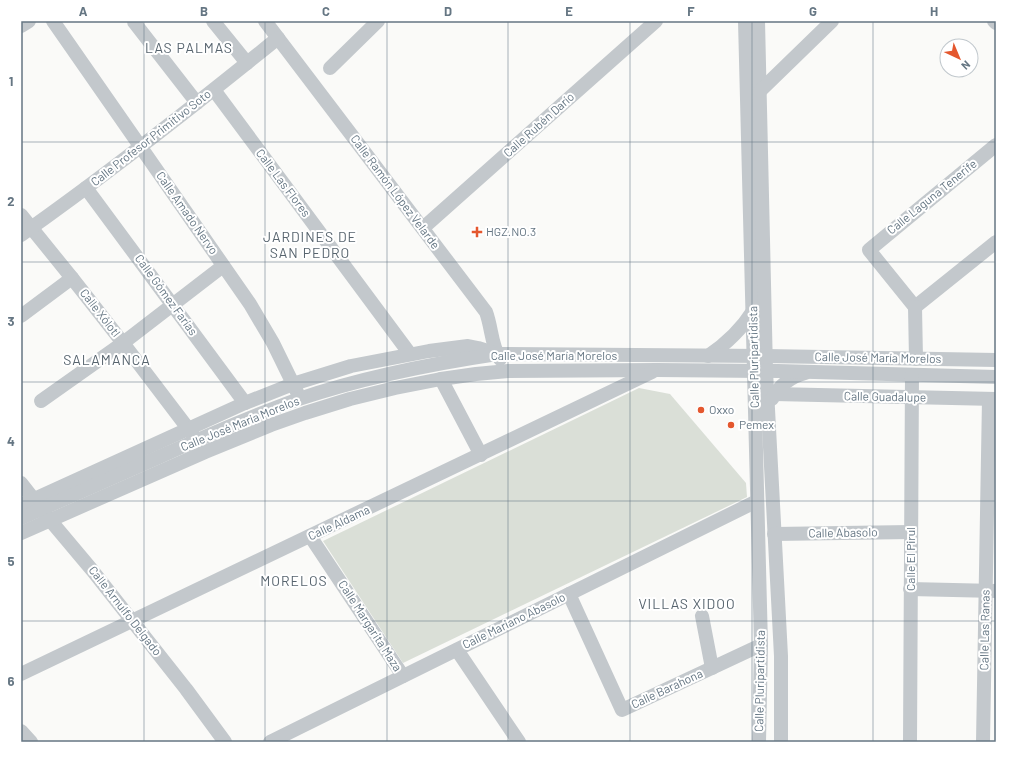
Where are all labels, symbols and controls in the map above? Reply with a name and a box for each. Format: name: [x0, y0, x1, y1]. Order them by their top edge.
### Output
text: A: [79, 3, 88, 19]
text: B: [200, 3, 208, 19]
text: C: [322, 3, 330, 19]
text: D: [444, 3, 452, 19]
text: E: [565, 3, 573, 19]
text: F: [687, 3, 695, 19]
text: G: [809, 3, 817, 19]
text: H: [930, 3, 938, 19]
north arrow: [939, 38, 979, 78]
district label: LAS PALMAS: [145, 39, 233, 56]
text: N: [959, 58, 973, 73]
text: 1: [9, 73, 13, 89]
street label: Calle Profesor Primitivo Soto: [88, 86, 213, 188]
street label: Calle Rubén Darío: [500, 89, 576, 160]
street label: Calle Ramón López Velarde: [348, 132, 443, 251]
street label: Calle Las Flores: [254, 146, 314, 219]
street label: Calle Laguna Tenerife: [884, 156, 979, 237]
street label: Calle Amado Nervo: [154, 168, 222, 256]
text: 2: [7, 193, 15, 209]
place label: HGZ.NO.3: [486, 224, 536, 238]
marker: HGZ.NO.3: [471, 226, 483, 238]
district label: JARDINES DE SAN PEDRO: [263, 228, 357, 261]
street label: Calle Gómez Farías: [133, 251, 201, 338]
street label: Calle Xólotl: [78, 286, 124, 339]
street label: Calle Pluripartidista: [745, 306, 761, 408]
text: 3: [7, 313, 15, 329]
street label: Calle José María Morelos: [491, 348, 618, 362]
street label: Calle José María Morelos: [815, 349, 942, 365]
district label: SALAMANCA: [63, 351, 151, 368]
street label: Calle Guadalupe: [844, 388, 926, 404]
street label: Calle José María Morelos: [178, 393, 301, 453]
place label: Oxxo: [709, 402, 734, 416]
marker: Oxxo: [696, 405, 706, 415]
place label: Pemex: [739, 417, 774, 431]
marker: Pemex: [726, 420, 736, 430]
text: 4: [7, 433, 15, 449]
street label: Calle Aldama: [306, 502, 372, 542]
street label: Calle Abasolo: [808, 524, 878, 540]
street label: Calle El Pirul: [903, 527, 917, 591]
text: 5: [7, 553, 15, 569]
street label: Calle Arnulfo Delgado: [86, 563, 165, 658]
district label: MORELOS: [260, 572, 328, 589]
street label: Calle Margarita Maza: [336, 577, 405, 674]
street label: Calle Mariano Abasolo: [460, 589, 567, 651]
street label: Calle Las Ranas: [976, 589, 992, 670]
district label: VILLAS XIDOO: [638, 595, 736, 612]
street label: Calle Pluripartidista: [751, 630, 767, 732]
street label: Calle Barahona: [629, 665, 705, 711]
text: 6: [8, 673, 15, 689]

